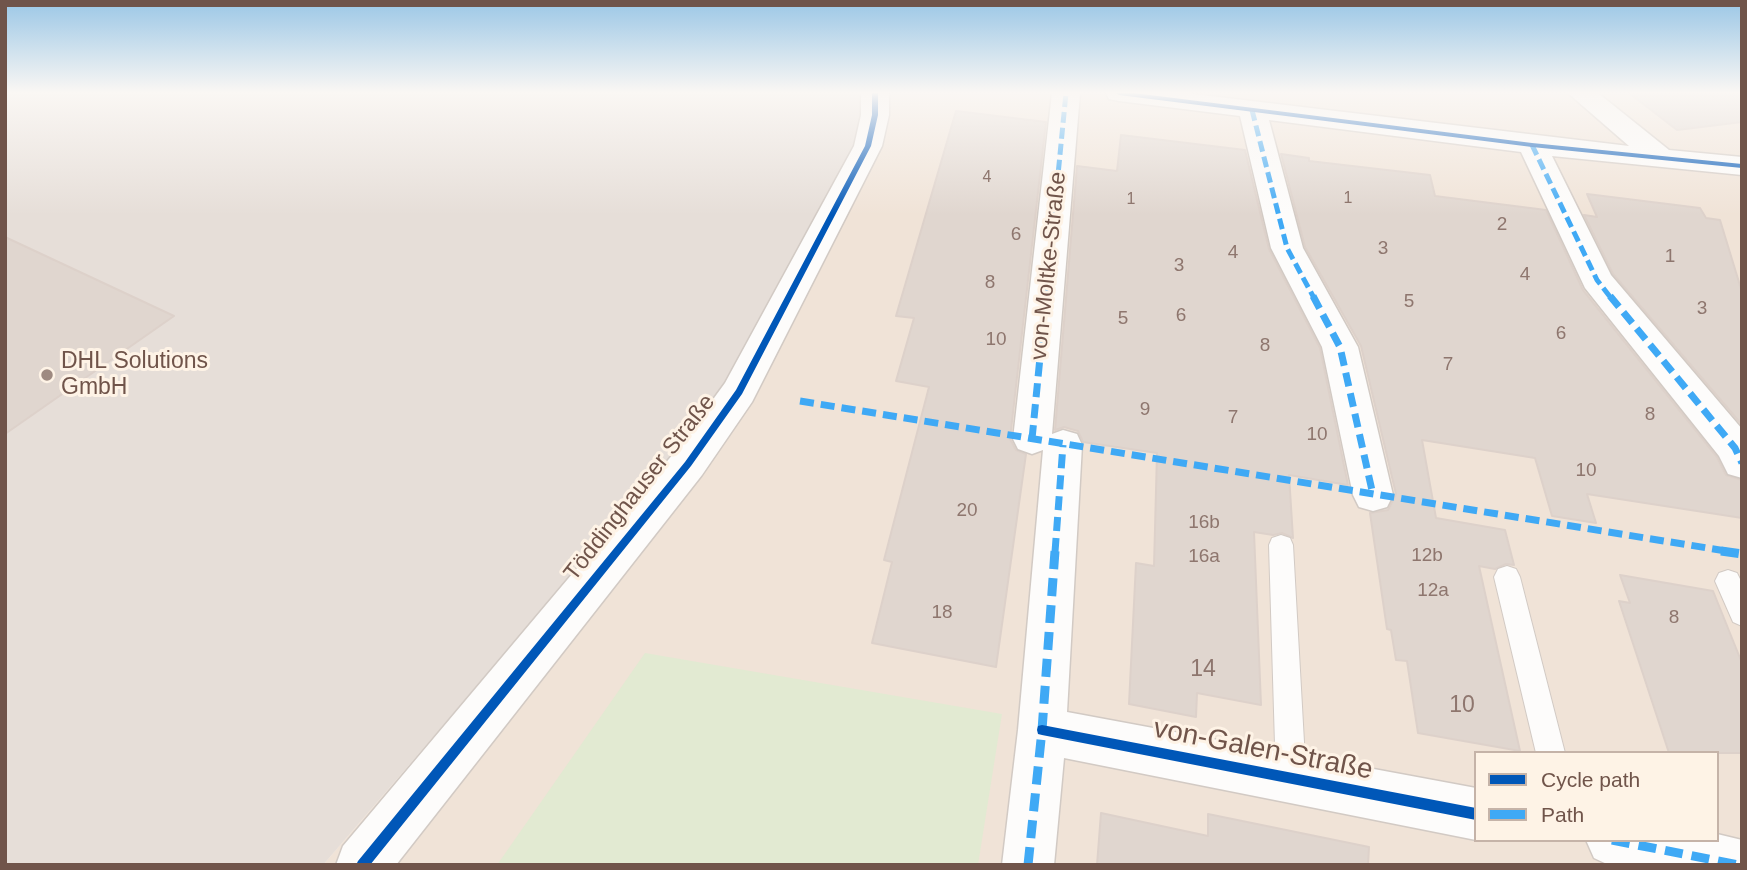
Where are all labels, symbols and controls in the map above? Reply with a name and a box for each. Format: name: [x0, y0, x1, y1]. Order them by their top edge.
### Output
house number: 4: [983, 168, 991, 188]
street label: von-Moltke-Straße: [1025, 170, 1073, 362]
house number: 1: [1344, 189, 1352, 209]
house number: 1: [1127, 190, 1135, 210]
house number: 2: [1497, 214, 1507, 236]
house number: 6: [1011, 224, 1021, 246]
house number: 3: [1378, 238, 1388, 260]
house number: 4: [1228, 242, 1238, 264]
house number: 1: [1665, 246, 1675, 268]
house number: 3: [1174, 255, 1184, 277]
house number: 4: [1520, 264, 1530, 286]
house number: 8: [985, 272, 995, 294]
house number: 5: [1404, 291, 1414, 313]
house number: 3: [1697, 298, 1707, 320]
house number: 6: [1176, 305, 1186, 327]
house number: 5: [1118, 308, 1128, 330]
house number: 6: [1556, 323, 1566, 345]
house number: 10: [985, 329, 1007, 351]
house number: 8: [1260, 335, 1270, 357]
place label: DHL Solutions GmbH: [61, 348, 208, 402]
house number: 7: [1443, 354, 1453, 376]
marker: DHL Solutions GmbH: [39, 367, 55, 383]
street label: Töddinghauser Straße: [559, 389, 721, 587]
house number: 9: [1140, 399, 1150, 421]
house number: 8: [1645, 404, 1655, 426]
house number: 7: [1228, 407, 1238, 429]
house number: 10: [1306, 424, 1328, 446]
house number: 10: [1575, 460, 1597, 482]
house number: 20: [956, 500, 978, 522]
house number: 16b: [1188, 512, 1220, 534]
house number: 12b: [1411, 545, 1443, 567]
house number: 16a: [1188, 546, 1220, 568]
house number: 12a: [1417, 580, 1449, 602]
house number: 18: [931, 602, 953, 624]
house number: 8: [1669, 607, 1679, 629]
house number: 14: [1190, 656, 1216, 684]
house number: 10: [1449, 692, 1475, 720]
street label: von-Galen-Straße: [1151, 712, 1375, 788]
legend: [1474, 751, 1719, 842]
text: Cycle path: [1541, 768, 1640, 791]
text: Path: [1541, 803, 1584, 826]

